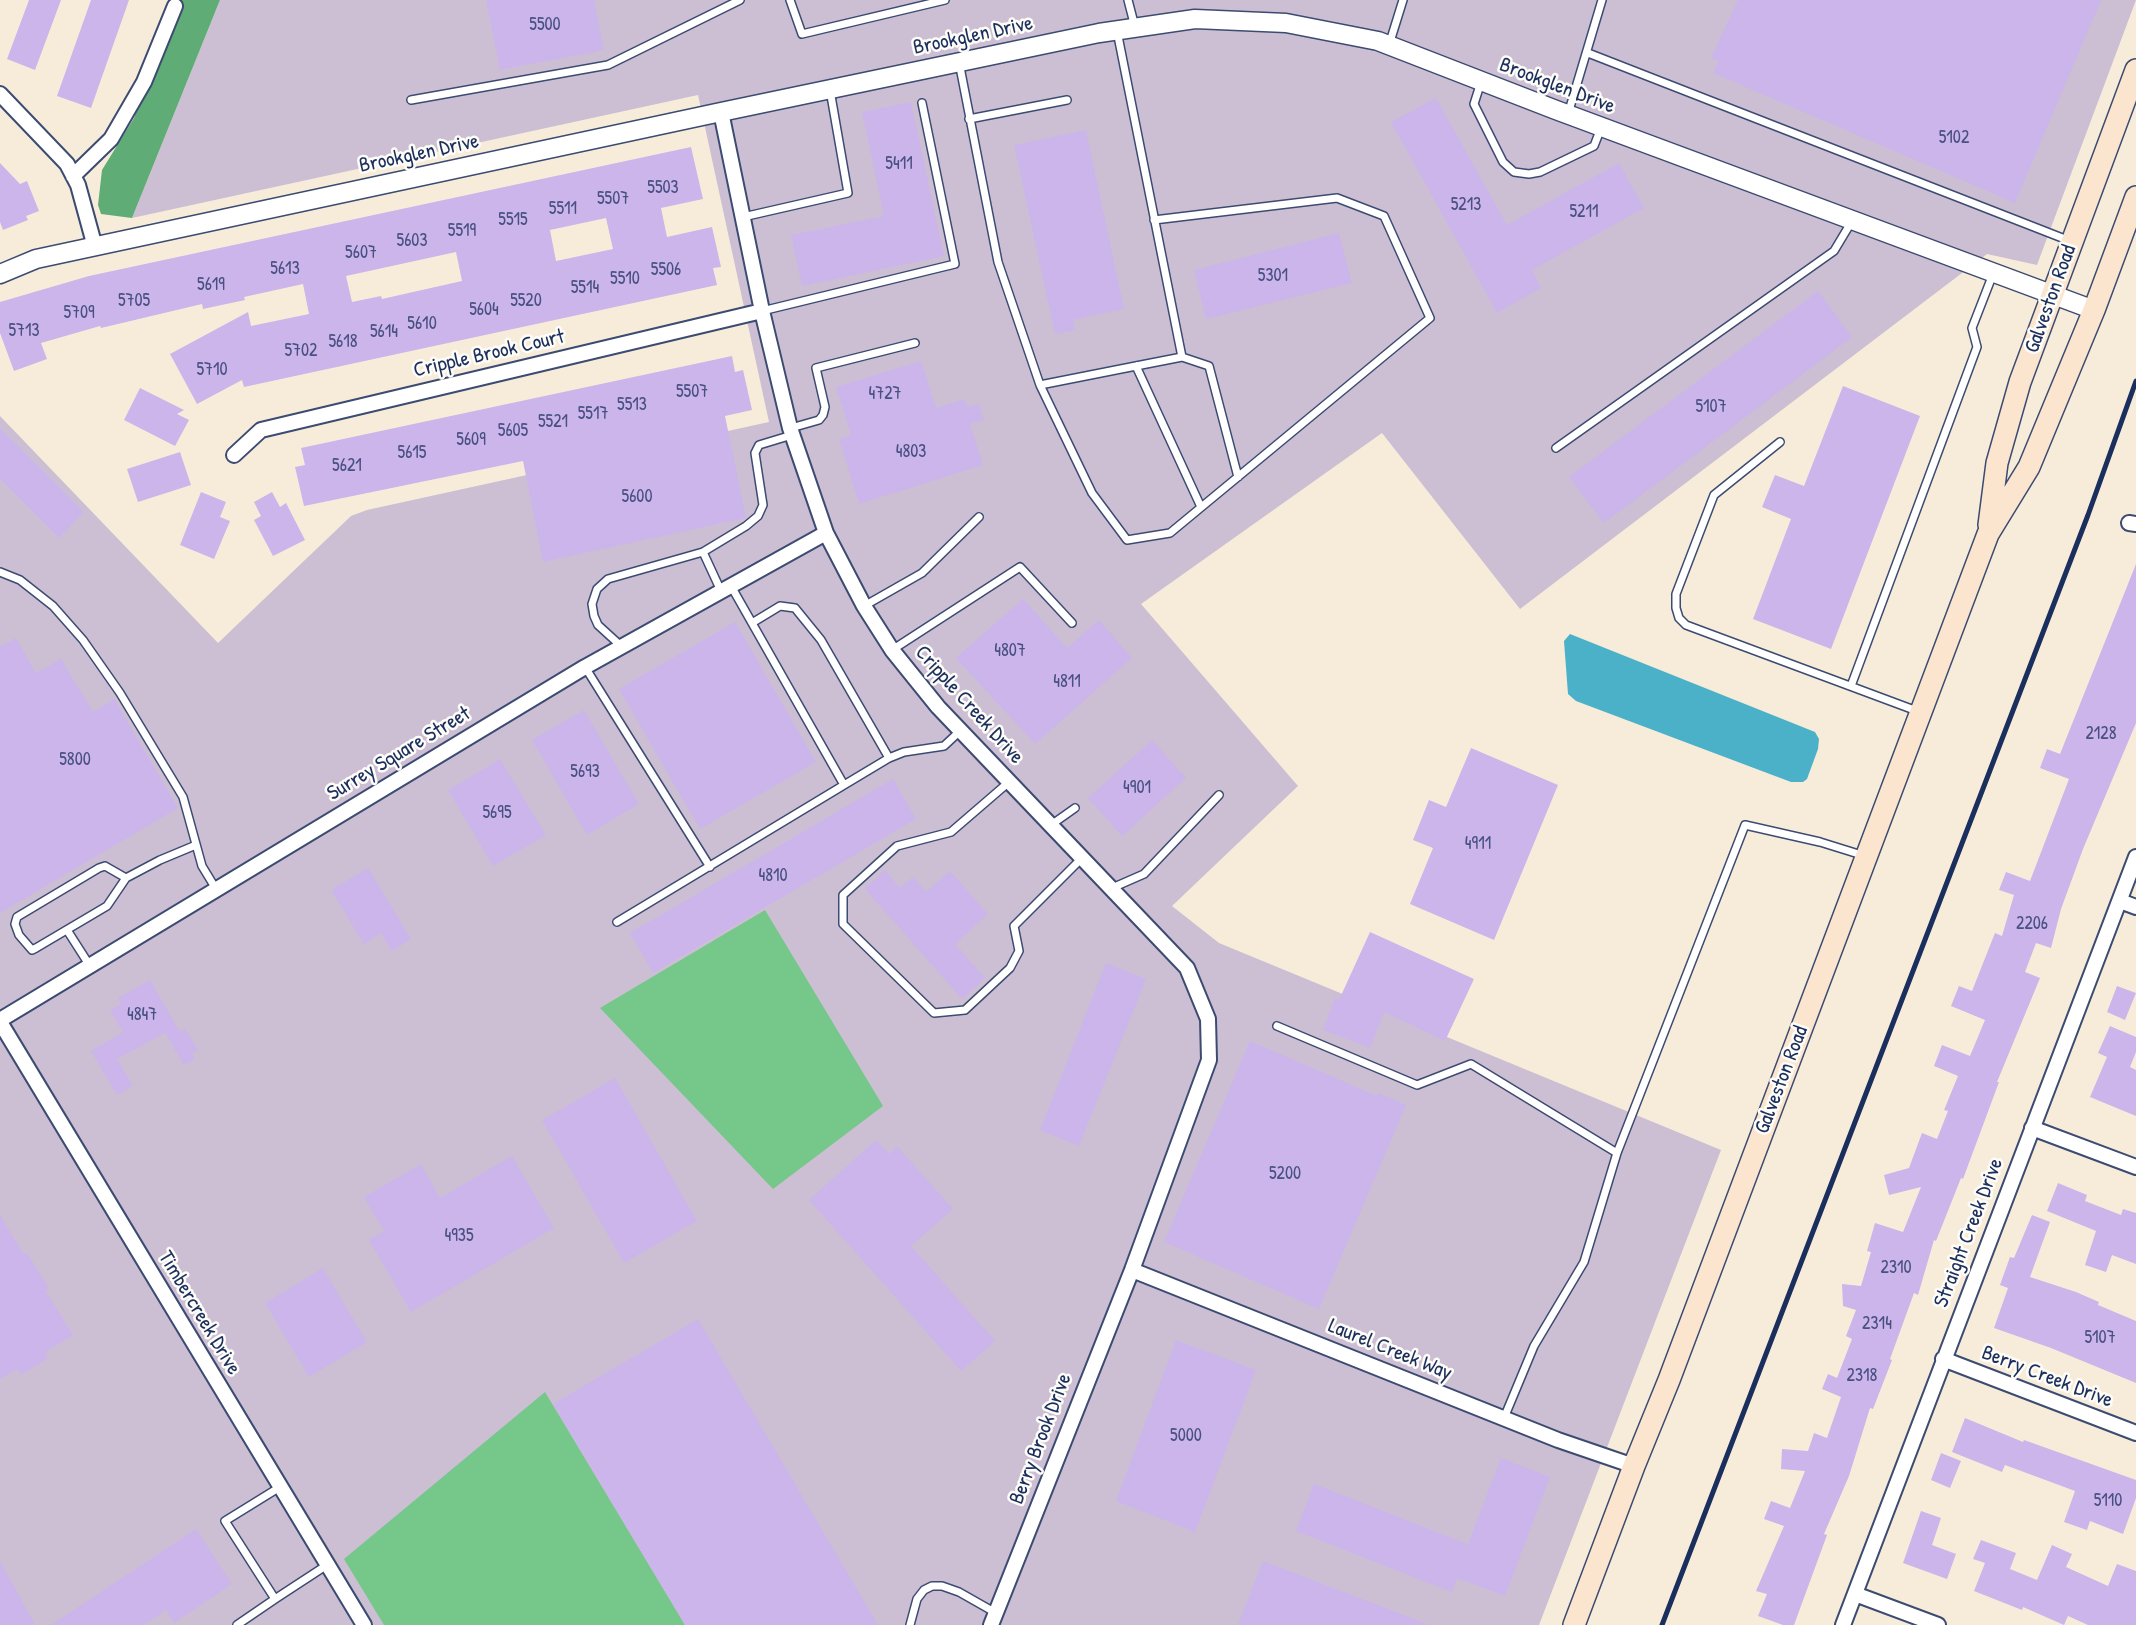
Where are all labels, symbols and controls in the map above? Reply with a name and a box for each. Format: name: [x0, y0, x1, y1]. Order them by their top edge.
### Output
street label: Brookglen Drive: [911, 11, 1035, 61]
house number: 5500: [529, 14, 561, 36]
street label: Brookglen Drive: [1496, 52, 1618, 120]
house number: 5102: [1939, 127, 1969, 149]
street label: Brookglen Drive: [357, 129, 481, 179]
house number: 5411: [885, 153, 913, 175]
house number: 5503: [647, 177, 679, 199]
house number: 5507: [597, 188, 629, 210]
house number: 5213: [1451, 194, 1481, 216]
house number: 5511: [549, 198, 577, 220]
house number: 5211: [1569, 201, 1599, 223]
house number: 5515: [498, 209, 528, 231]
house number: 5519: [448, 220, 476, 242]
house number: 5603: [397, 230, 427, 252]
house number: 5607: [345, 242, 377, 264]
street label: Galveston Road: [2020, 242, 2082, 356]
house number: 5613: [270, 258, 300, 280]
house number: 5506: [651, 259, 681, 281]
house number: 5301: [1258, 265, 1288, 287]
house number: 5510: [610, 268, 640, 290]
house number: 5619: [197, 274, 225, 296]
house number: 5514: [571, 277, 599, 299]
house number: 5705: [118, 290, 150, 312]
house number: 5520: [510, 290, 542, 312]
house number: 5604: [469, 299, 499, 321]
house number: 5709: [63, 302, 95, 324]
house number: 5610: [407, 313, 437, 335]
house number: 5713: [8, 320, 40, 342]
house number: 5614: [370, 321, 398, 343]
street label: Cripple Brook Court: [411, 324, 567, 384]
house number: 5618: [328, 331, 358, 353]
house number: 5702: [284, 340, 318, 362]
house number: 5710: [196, 359, 228, 381]
house number: 5507: [676, 381, 708, 403]
house number: 4727: [869, 383, 901, 405]
house number: 5513: [617, 394, 647, 416]
house number: 5107: [1695, 396, 1727, 418]
house number: 5517: [578, 403, 608, 425]
house number: 5521: [538, 411, 568, 433]
house number: 5605: [498, 420, 528, 442]
house number: 5609: [456, 429, 486, 451]
house number: 4803: [896, 441, 926, 463]
house number: 5615: [398, 442, 426, 464]
house number: 5621: [332, 455, 362, 477]
house number: 5600: [622, 486, 652, 508]
house number: 4807: [994, 640, 1026, 662]
street label: Cripple Creek Drive: [909, 641, 1029, 769]
house number: 4811: [1053, 671, 1081, 693]
street label: Surrey Square Street: [323, 701, 475, 807]
house number: 2128: [2085, 723, 2117, 745]
house number: 5800: [59, 749, 91, 771]
house number: 5693: [570, 761, 600, 783]
house number: 4901: [1123, 777, 1151, 799]
house number: 5695: [482, 802, 512, 824]
house number: 4911: [1465, 833, 1491, 855]
house number: 4810: [758, 865, 788, 887]
house number: 2206: [2016, 913, 2048, 935]
house number: 4847: [127, 1004, 157, 1026]
street label: Galveston Road: [1750, 1023, 1814, 1137]
street label: Straight Creek Drive: [1929, 1155, 2009, 1311]
house number: 5200: [1269, 1163, 1301, 1185]
house number: 4935: [444, 1225, 474, 1247]
street label: Timbercreek Drive: [152, 1247, 246, 1379]
house number: 2310: [1880, 1257, 1912, 1279]
house number: 2314: [1862, 1313, 1892, 1335]
street label: Laurel Creek Way: [1324, 1314, 1456, 1386]
house number: 5107: [2084, 1327, 2116, 1349]
street label: Berry Creek Drive: [1978, 1340, 2116, 1414]
house number: 2318: [1847, 1365, 1877, 1387]
street label: Berry Brook Drive: [1005, 1370, 1077, 1508]
house number: 5000: [1170, 1425, 1202, 1447]
house number: 5110: [2094, 1490, 2122, 1512]

